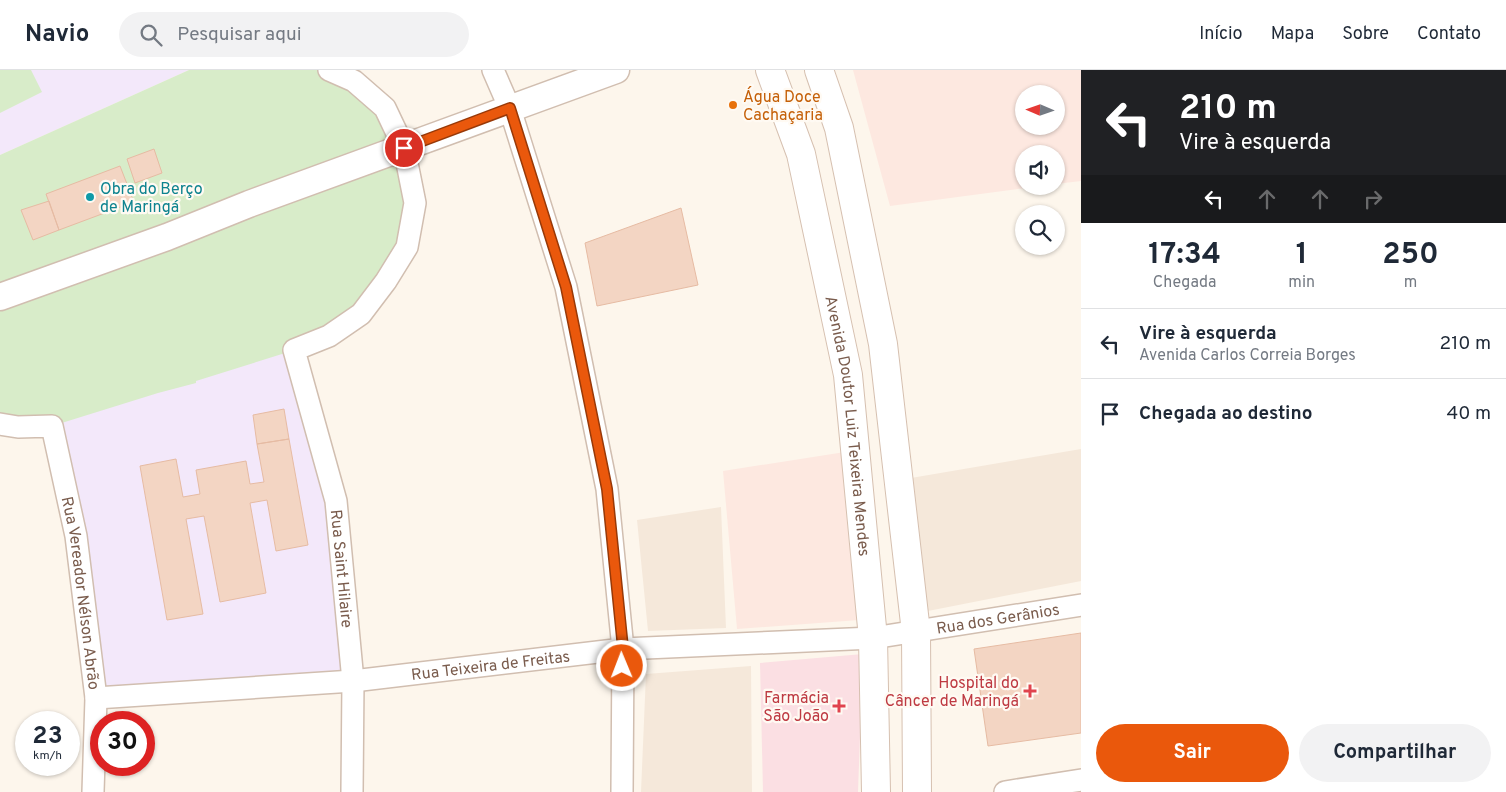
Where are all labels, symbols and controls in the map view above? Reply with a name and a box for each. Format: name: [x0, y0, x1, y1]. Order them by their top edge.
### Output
search box: [119, 12, 469, 57]
text: Navio: [25, 20, 89, 50]
icon: search: [137, 21, 165, 49]
text: Pesquisar aqui: [177, 23, 302, 47]
text: Início: [1199, 23, 1243, 46]
text: Mapa: [1271, 23, 1314, 46]
text: Sobre: [1342, 23, 1389, 46]
text: Contato: [1417, 23, 1481, 46]
north arrow: [1015, 85, 1065, 135]
map controls: [1015, 85, 1065, 255]
place label: Água Doce Cachaçaria: [743, 86, 823, 126]
text: 210 m: [1179, 87, 1277, 131]
icon: left: [1096, 90, 1161, 155]
marker: Água Doce Cachaçaria: [727, 99, 739, 111]
pin: [383, 127, 425, 169]
text: Vire à esquerda: [1179, 130, 1331, 157]
icon: arrive: [390, 134, 418, 162]
button: sound: [1015, 145, 1065, 195]
place label: Obra do Berço de Maringá: [100, 180, 203, 218]
icon: left: [1200, 185, 1228, 213]
icon: ahead: [1253, 185, 1281, 213]
icon: ahead: [1306, 185, 1334, 213]
icon: right: [1359, 185, 1387, 213]
marker: Obra do Berço de Maringá: [84, 191, 96, 203]
button: search: [1015, 205, 1065, 255]
text: 17:34: [1148, 237, 1221, 274]
text: 1: [1296, 237, 1308, 274]
text: 250: [1382, 237, 1439, 274]
text: Chegada: [1153, 273, 1217, 293]
text: min: [1288, 273, 1315, 293]
text: m: [1404, 273, 1417, 293]
street label: Avenida Doutor Luiz Teixeira Mendes: [819, 294, 873, 557]
text: Vire à esquerda: [1139, 322, 1277, 346]
icon: left: [1096, 330, 1124, 358]
text: 210 m: [1440, 332, 1491, 356]
text: Avenida Carlos Correia Borges: [1139, 346, 1356, 366]
icon: arrive: [1096, 400, 1124, 428]
text: Chegada ao destino: [1139, 402, 1313, 426]
text: 40 m: [1446, 402, 1491, 426]
street label: Rua Vereador Nélson Abrão: [56, 495, 103, 691]
street label: Rua Saint Hilaire: [325, 509, 356, 629]
street label: Rua dos Gerânios: [935, 601, 1061, 640]
position arrow: [595, 639, 647, 691]
street label: Rua Teixeira de Freitas: [410, 647, 571, 686]
place label: Hospital do Câncer de Maringá: [885, 674, 1019, 712]
marker: Hospital do Câncer de Maringá: [1023, 684, 1037, 698]
place label: Farmácia São João: [763, 689, 829, 727]
marker: Farmácia São João: [833, 700, 845, 712]
speed limit sign: 30: [90, 711, 155, 776]
text: 23: [32, 721, 63, 753]
button: Sair: [1096, 724, 1289, 782]
button: Compartilhar: [1299, 724, 1491, 782]
text: km/h: [33, 748, 62, 764]

